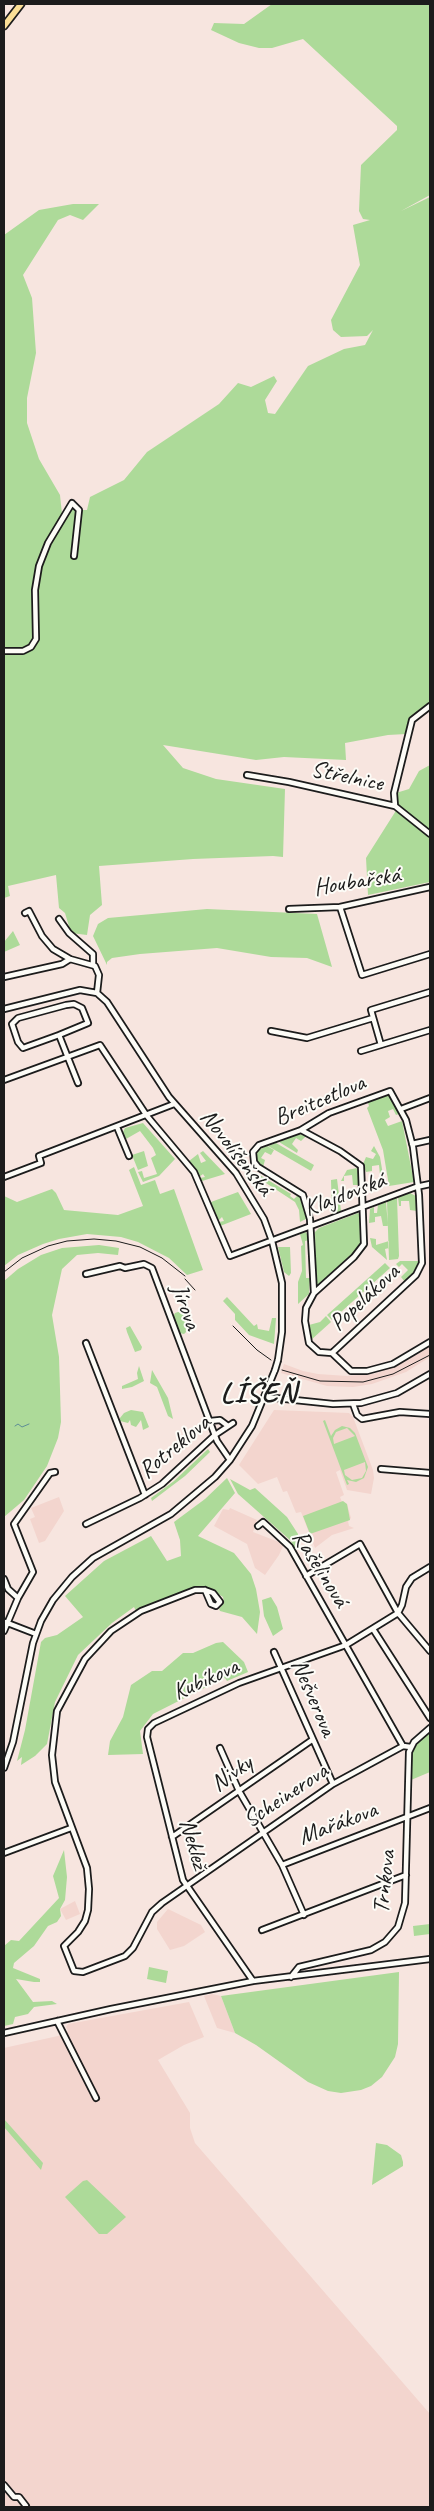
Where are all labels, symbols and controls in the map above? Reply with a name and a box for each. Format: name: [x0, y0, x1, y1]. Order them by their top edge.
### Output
street label: Střelnice: [308, 755, 386, 799]
street label: Houbařská: [312, 861, 402, 903]
street label: Breitcetlova: [270, 1069, 370, 1133]
street label: Novolíšeňská: [193, 1104, 279, 1202]
street label: Klajdovská: [300, 1166, 390, 1224]
street label: Popelákova: [324, 1258, 406, 1338]
street label: Jírova: [164, 1280, 206, 1334]
district label: LÍŠEŇ: [220, 1377, 296, 1411]
street label: Rotreklova: [133, 1409, 217, 1485]
street label: Rašelinová: [285, 1525, 355, 1613]
street label: Kubíkova: [169, 1653, 243, 1707]
street label: Nešverova: [284, 1655, 342, 1741]
street label: Nivky: [206, 1749, 258, 1799]
street label: Scheinerova: [238, 1757, 334, 1835]
street label: Mařákova: [295, 1796, 381, 1852]
street label: Neklež: [172, 1816, 214, 1872]
street label: Trnkova: [367, 1849, 403, 1915]

